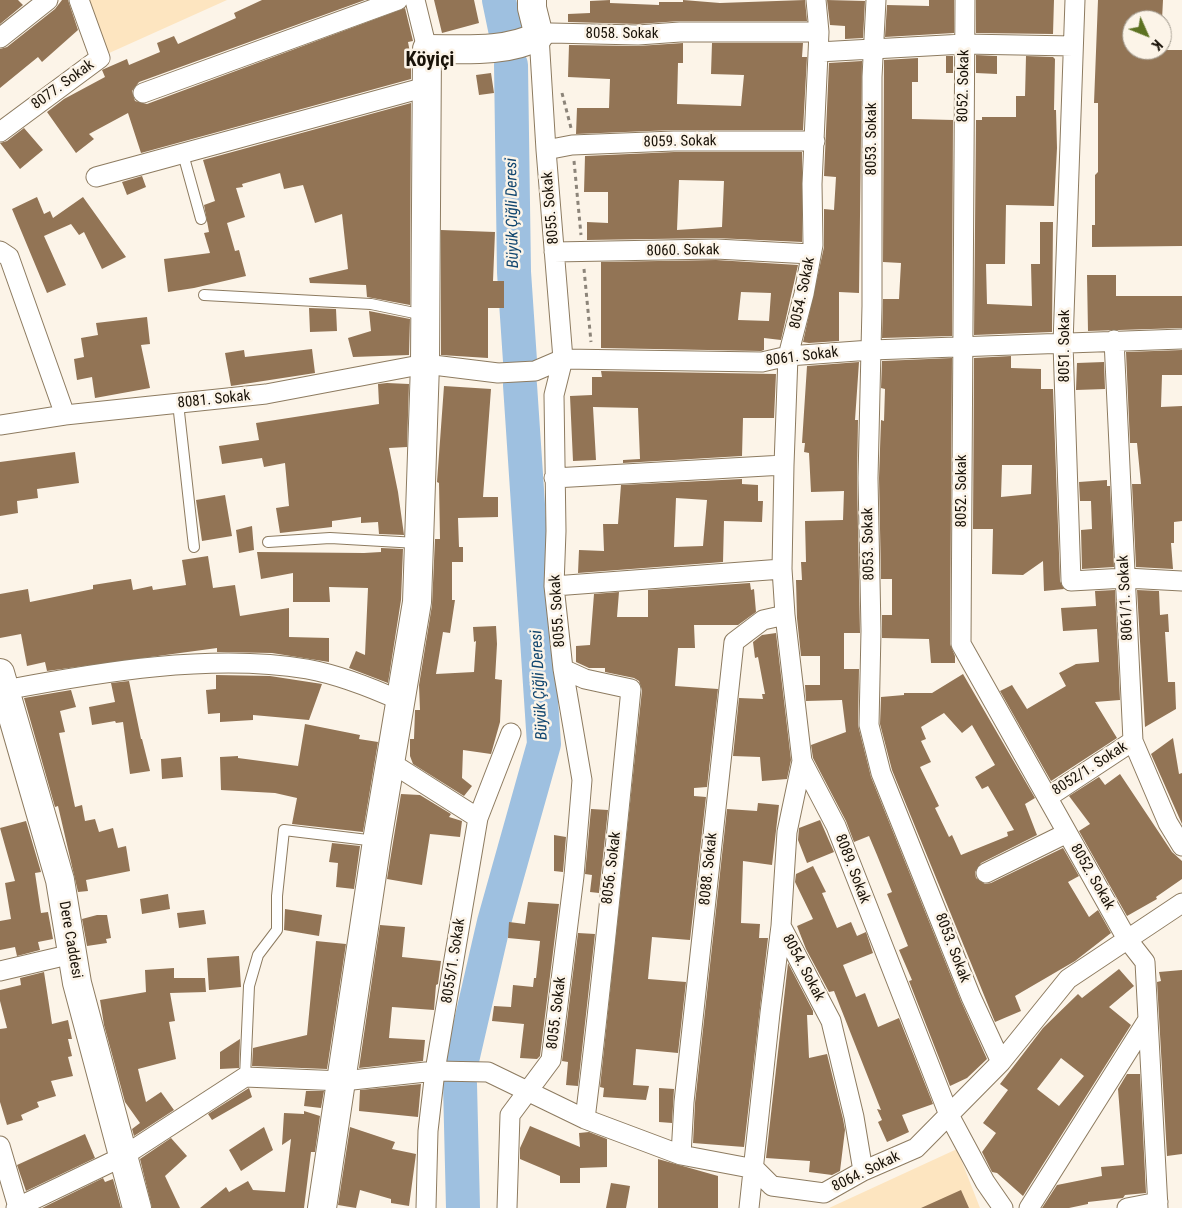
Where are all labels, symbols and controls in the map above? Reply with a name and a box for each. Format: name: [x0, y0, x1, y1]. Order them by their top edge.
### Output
north arrow: [1122, 10, 1172, 60]
street label: 8058. Sokak: [585, 25, 659, 43]
text: K: [1149, 36, 1166, 53]
district label: Köyiçi: [406, 49, 454, 73]
street label: 8052. Sokak: [954, 49, 974, 123]
street label: 8077. Sokak: [28, 56, 98, 114]
street label: 8053. Sokak: [863, 102, 881, 176]
street label: 8059. Sokak: [643, 132, 717, 152]
water label: Büyük Çiğli Deresi: [502, 158, 524, 268]
street label: 8055. Sokak: [539, 171, 563, 245]
street label: 8060. Sokak: [646, 241, 720, 261]
street label: 8054. Sokak: [787, 255, 819, 331]
street label: 8051. Sokak: [1056, 309, 1074, 383]
street label: 8061. Sokak: [765, 344, 839, 370]
street label: 8081. Sokak: [177, 387, 251, 413]
street label: 8052. Sokak: [953, 454, 971, 528]
street label: 8053. Sokak: [859, 507, 879, 581]
street label: 8061/1. Sokak: [1115, 555, 1137, 641]
street label: 8055. Sokak: [546, 574, 570, 648]
water label: Büyük Çiğli Deresi: [528, 630, 552, 740]
street label: 8052/1. Sokak: [1049, 738, 1131, 800]
street label: 8056. Sokak: [599, 831, 625, 905]
street label: 8088. Sokak: [696, 832, 722, 906]
street label: 8089. Sokak: [831, 832, 873, 906]
street label: 8052. Sokak: [1066, 841, 1118, 913]
street label: Dere Caddesi: [54, 900, 86, 980]
street label: 8053. Sokak: [931, 911, 973, 985]
street label: 8055/1. Sokak: [438, 917, 470, 1005]
street label: 8054. Sokak: [778, 932, 828, 1004]
street label: 8055. Sokak: [544, 976, 570, 1050]
street label: 8064. Sokak: [829, 1148, 903, 1196]

